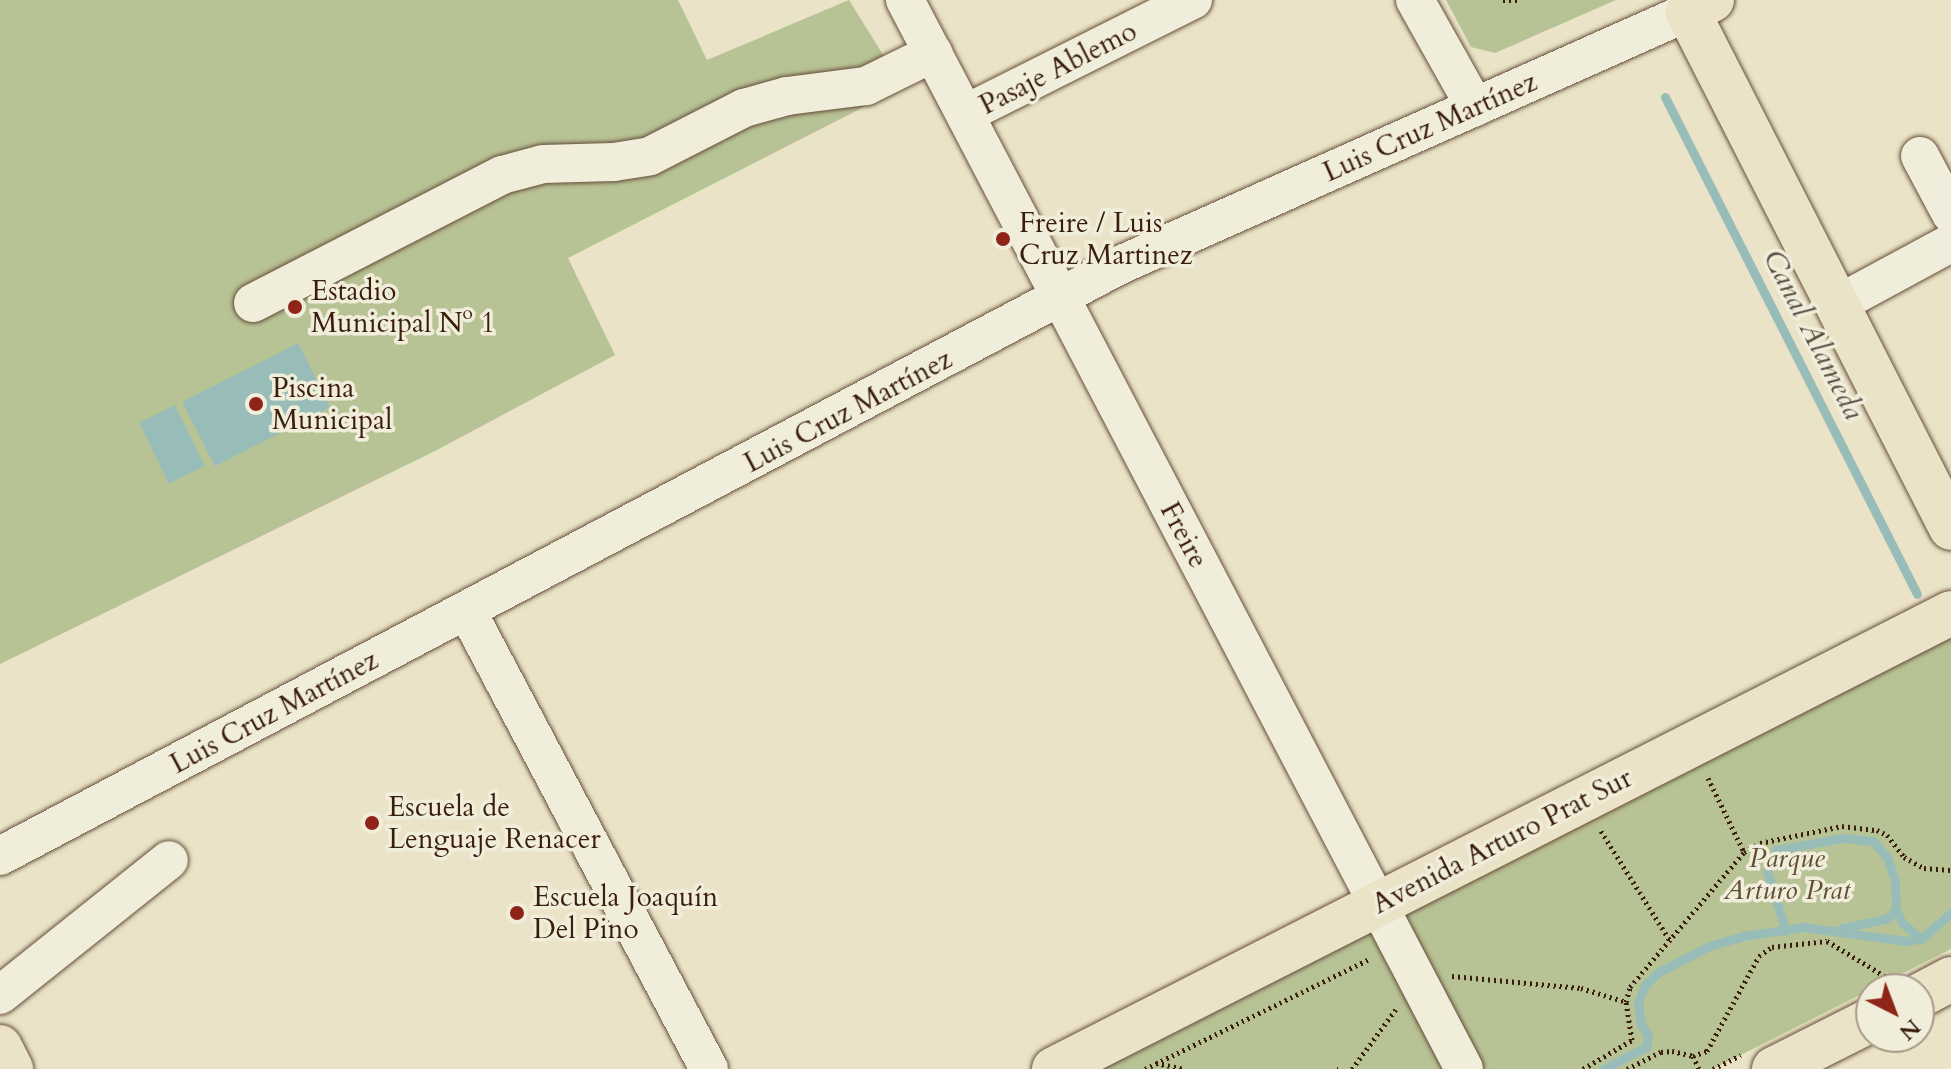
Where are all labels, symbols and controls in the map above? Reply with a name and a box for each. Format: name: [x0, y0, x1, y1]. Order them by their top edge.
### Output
street label: Pasaje Ablemo: [974, 14, 1142, 122]
street label: Luis Cruz Martínez: [1318, 65, 1542, 189]
place label: Freire / Luis Cruz Martinez: [1019, 206, 1193, 272]
marker: Freire / Luis Cruz Martinez: [994, 230, 1012, 248]
water label: Canal Alameda: [1755, 244, 1871, 426]
place label: Estadio Municipal Nº 1: [311, 274, 495, 340]
marker: Estadio Municipal Nº 1: [286, 298, 304, 316]
street label: Luis Cruz Martínez: [738, 342, 958, 480]
place label: Piscina Municipal: [272, 371, 392, 437]
marker: Piscina Municipal: [247, 395, 265, 413]
street label: Freire: [1153, 496, 1215, 574]
street label: Luis Cruz Martínez: [164, 643, 384, 781]
street label: Avenida Arturo Prat Sur: [1366, 761, 1638, 921]
place label: Escuela de Lenguaje Renacer: [388, 790, 601, 856]
marker: Escuela de Lenguaje Renacer: [363, 814, 381, 832]
park label: Parque Arturo Prat: [1724, 841, 1850, 907]
place label: Escuela Joaquín Del Pino: [533, 880, 718, 946]
marker: Escuela Joaquín Del Pino: [508, 904, 526, 922]
north arrow: [1855, 973, 1935, 1053]
text: N: [1893, 1012, 1927, 1047]

